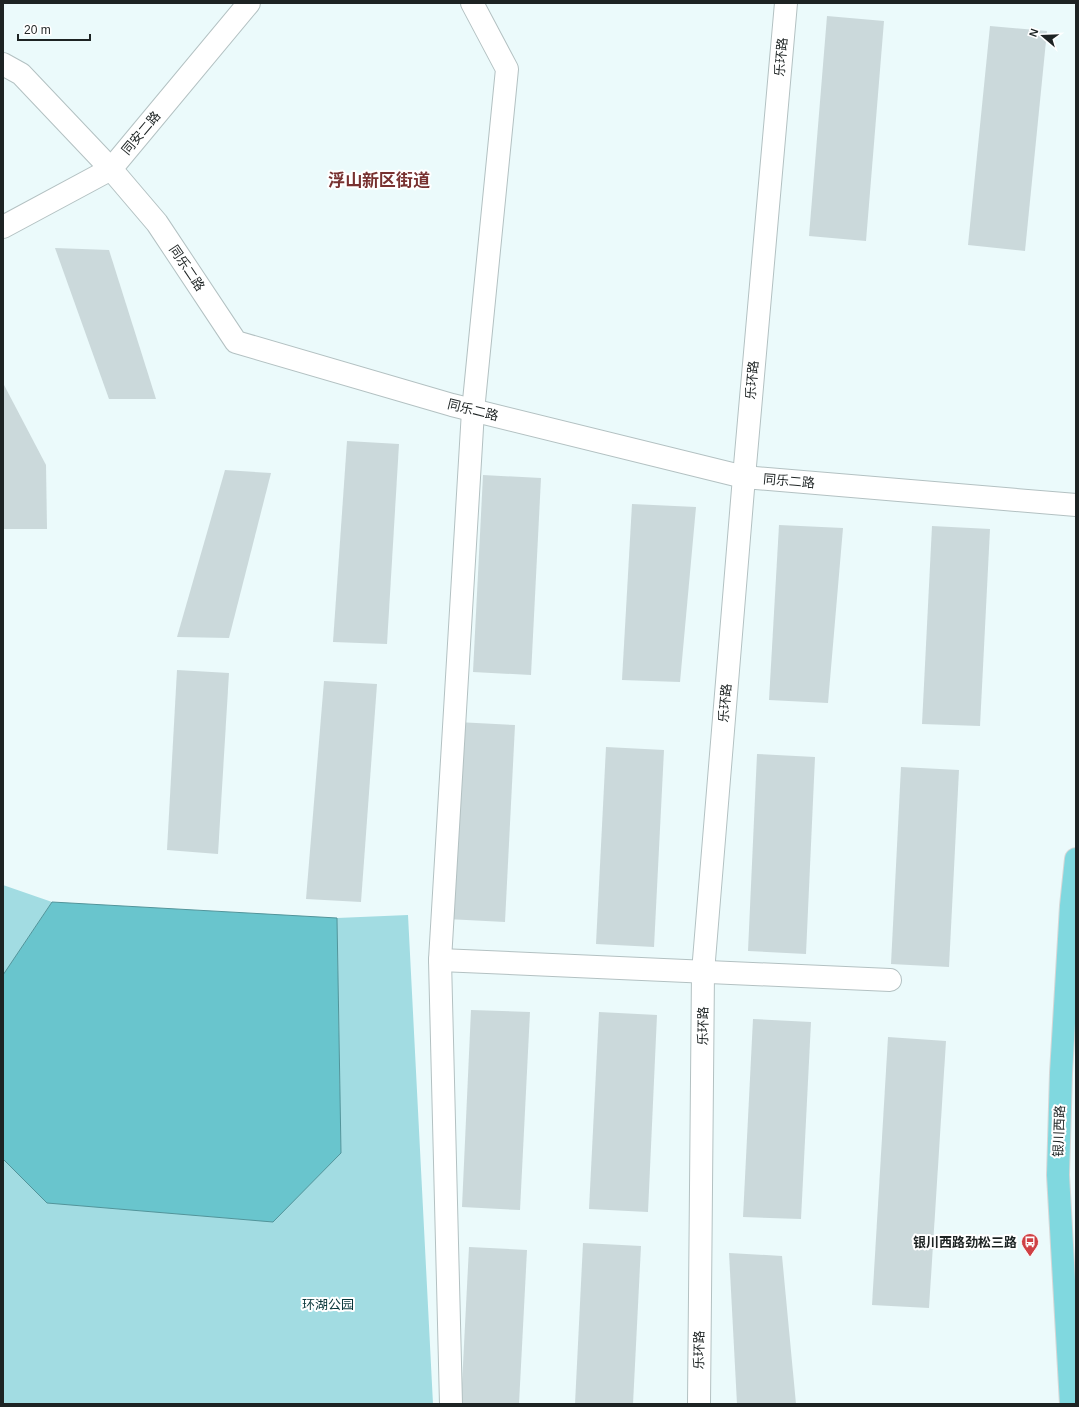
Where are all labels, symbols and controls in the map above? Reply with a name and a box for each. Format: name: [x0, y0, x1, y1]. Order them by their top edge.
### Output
scale bar: [18, 16, 90, 42]
north arrow: [1023, 16, 1063, 56]
text: 20 m: [24, 23, 51, 37]
text: N: [1027, 27, 1041, 38]
street label: 乐环路: [772, 37, 790, 77]
street label: 同安二路: [119, 108, 163, 158]
district label: 浮山新区街道: [328, 171, 430, 190]
street label: 同乐二路: [166, 242, 208, 294]
street label: 乐环路: [743, 360, 761, 400]
street label: 同乐二路: [446, 396, 500, 424]
street label: 同乐二路: [762, 471, 816, 491]
street label: 乐环路: [716, 683, 734, 723]
street label: 乐环路: [695, 1006, 711, 1046]
street label: 银川西路: [1051, 1105, 1067, 1157]
bus stop icon: 银川西路劲松三路: [1020, 1232, 1040, 1257]
place label: 银川西路劲松三路: [913, 1235, 1017, 1250]
park label: 环湖公园: [302, 1297, 354, 1312]
street label: 乐环路: [691, 1330, 707, 1370]

